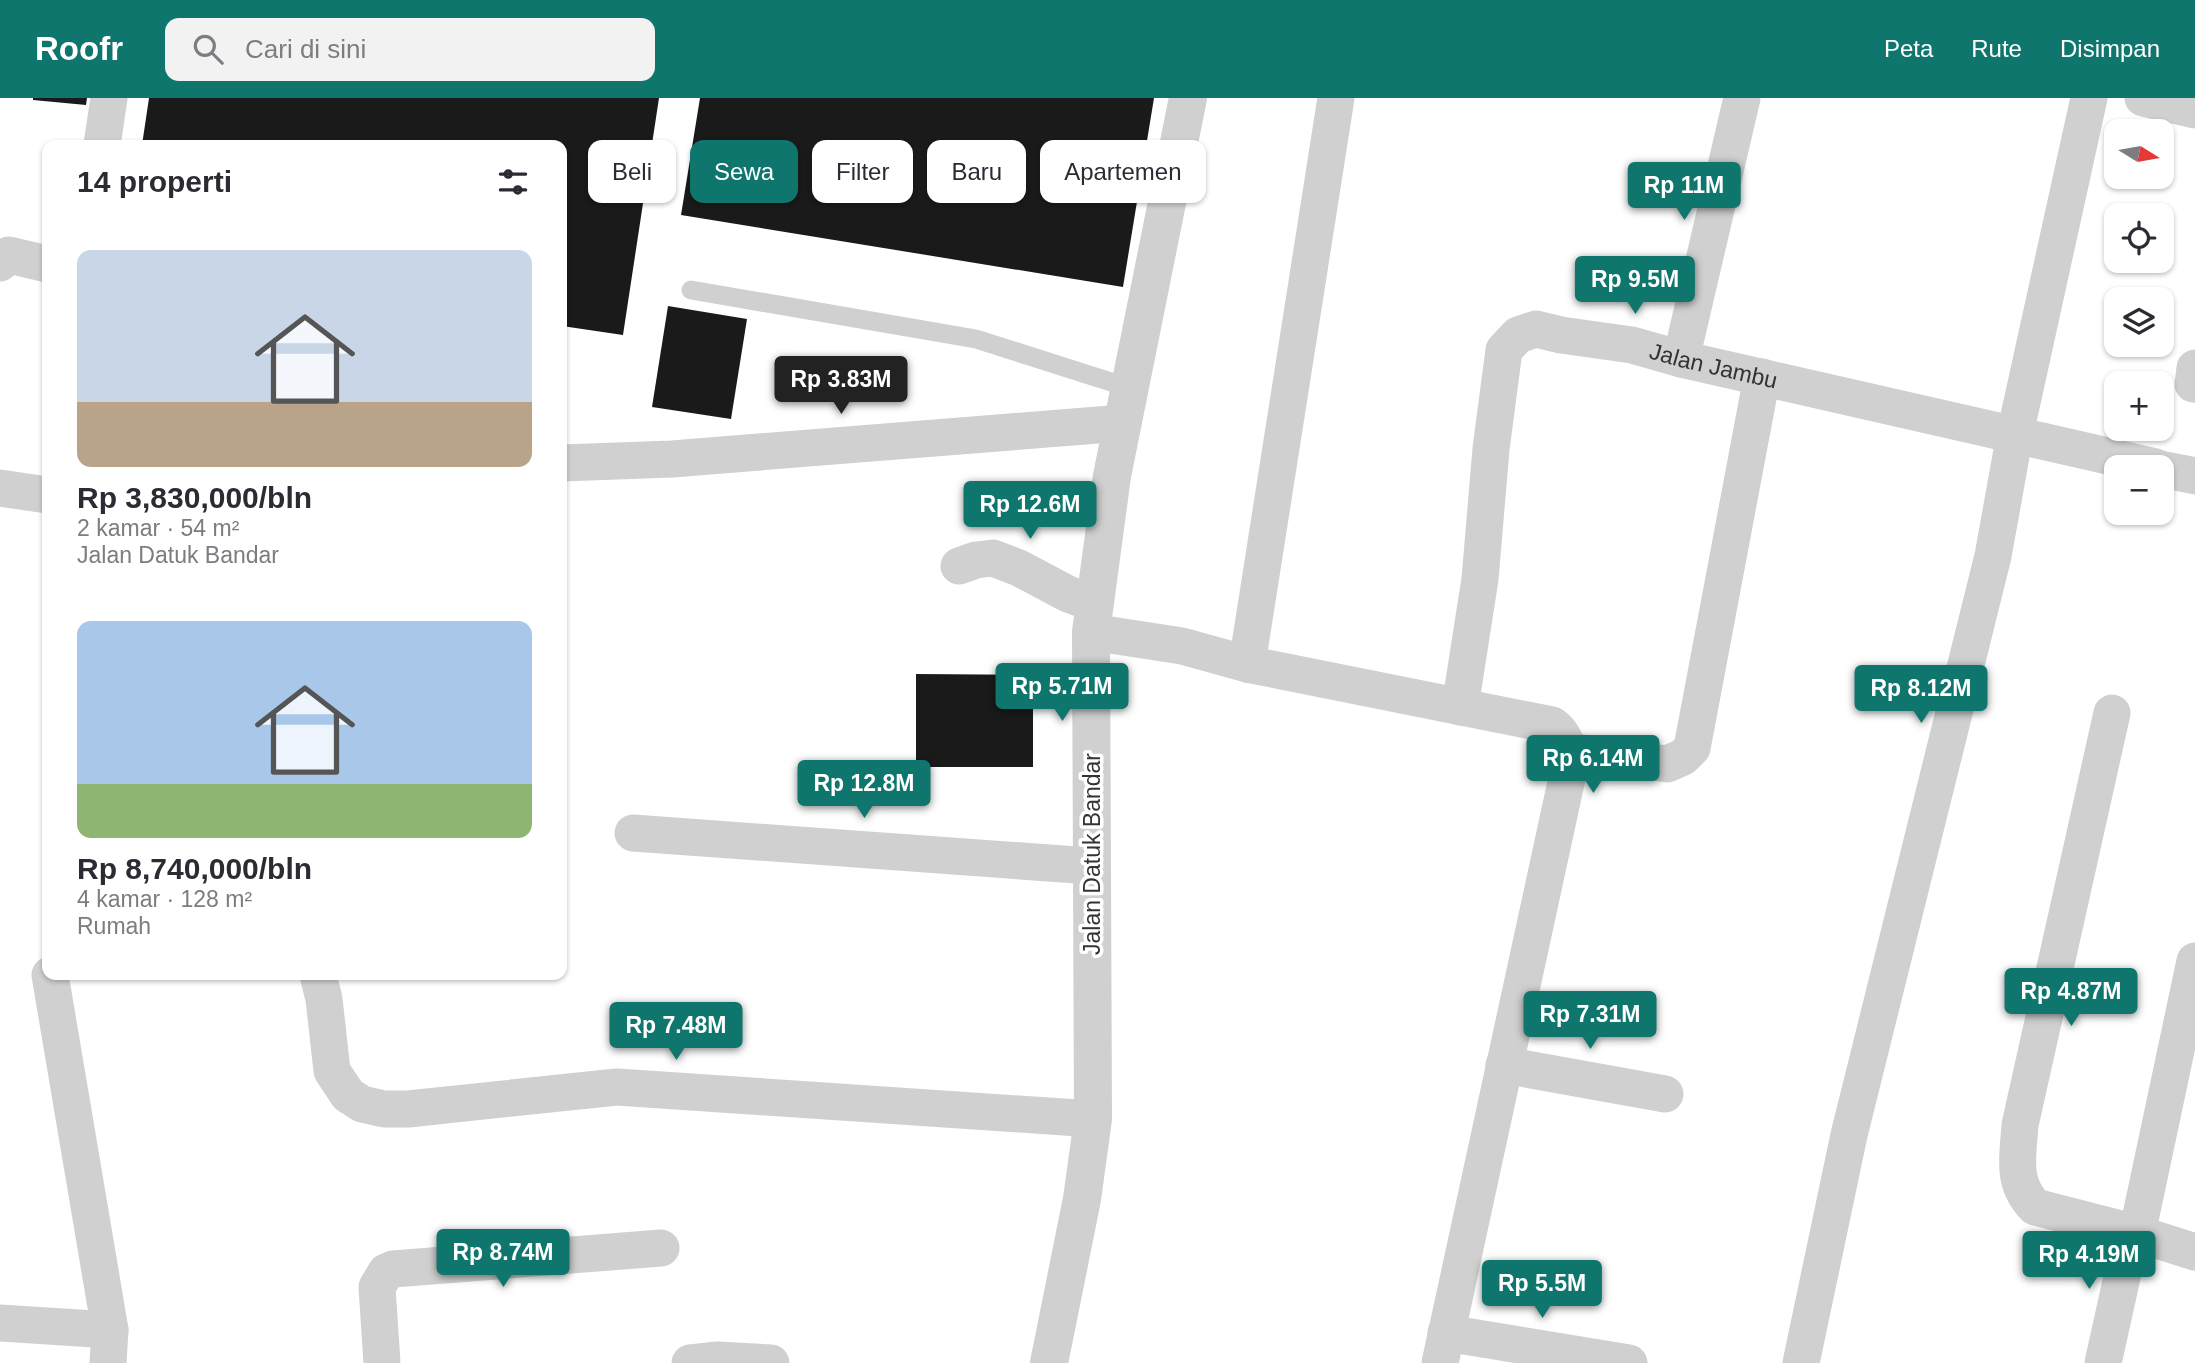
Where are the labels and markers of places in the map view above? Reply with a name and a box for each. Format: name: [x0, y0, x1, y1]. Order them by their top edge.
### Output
pin: Rp 11M: [1627, 162, 1741, 222]
pin: Rp 9.5M: [1570, 256, 1700, 316]
pin: Rp 3.83M: [769, 356, 913, 416]
pin: Rp 12.6M: [958, 482, 1102, 541]
pin: Rp 5.71M: [990, 664, 1134, 723]
pin: Rp 8.12M: [1849, 666, 1993, 725]
pin: Rp 6.14M: [1521, 736, 1665, 795]
pin: Rp 12.8M: [792, 760, 936, 820]
pin: Rp 4.87M: [1999, 968, 2143, 1028]
pin: Rp 7.31M: [1518, 992, 1662, 1051]
pin: Rp 7.48M: [604, 1002, 748, 1062]
pin: Rp 8.74M: [431, 1230, 575, 1289]
pin: Rp 4.19M: [2017, 1232, 2161, 1291]
pin: Rp 5.5M: [1477, 1260, 1607, 1320]

